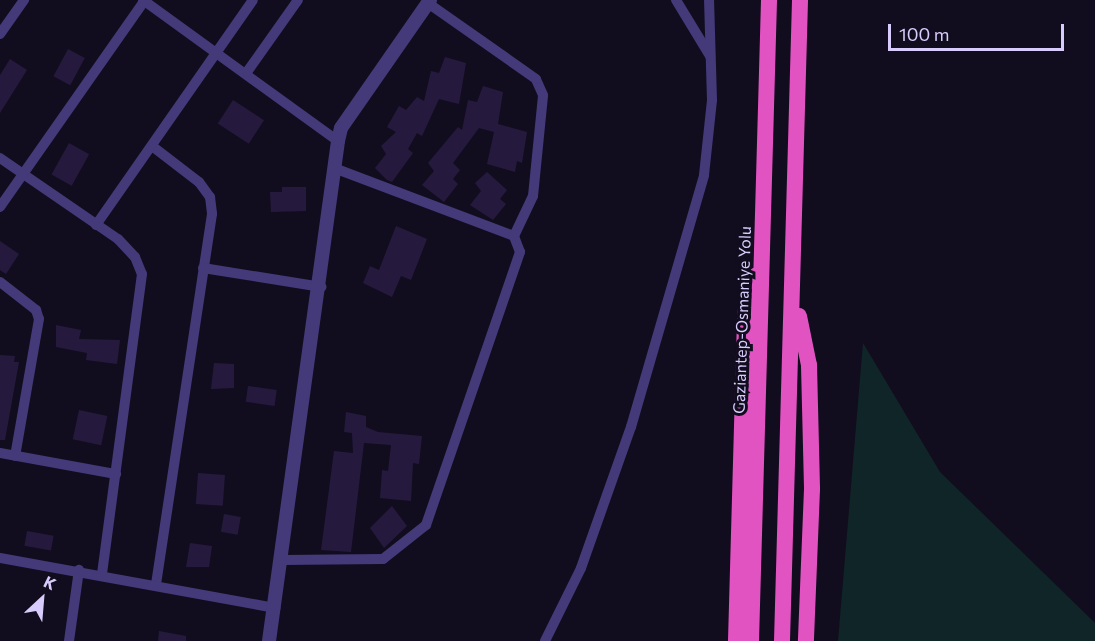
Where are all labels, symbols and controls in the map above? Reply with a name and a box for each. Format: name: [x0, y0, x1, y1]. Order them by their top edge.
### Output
scale bar: [891, 12, 1066, 50]
text: 100 m: [899, 23, 949, 45]
street label: Gaziantep-Osmaniye Yolu: [729, 226, 755, 414]
north arrow: [12, 569, 72, 629]
text: K: [41, 571, 59, 593]

